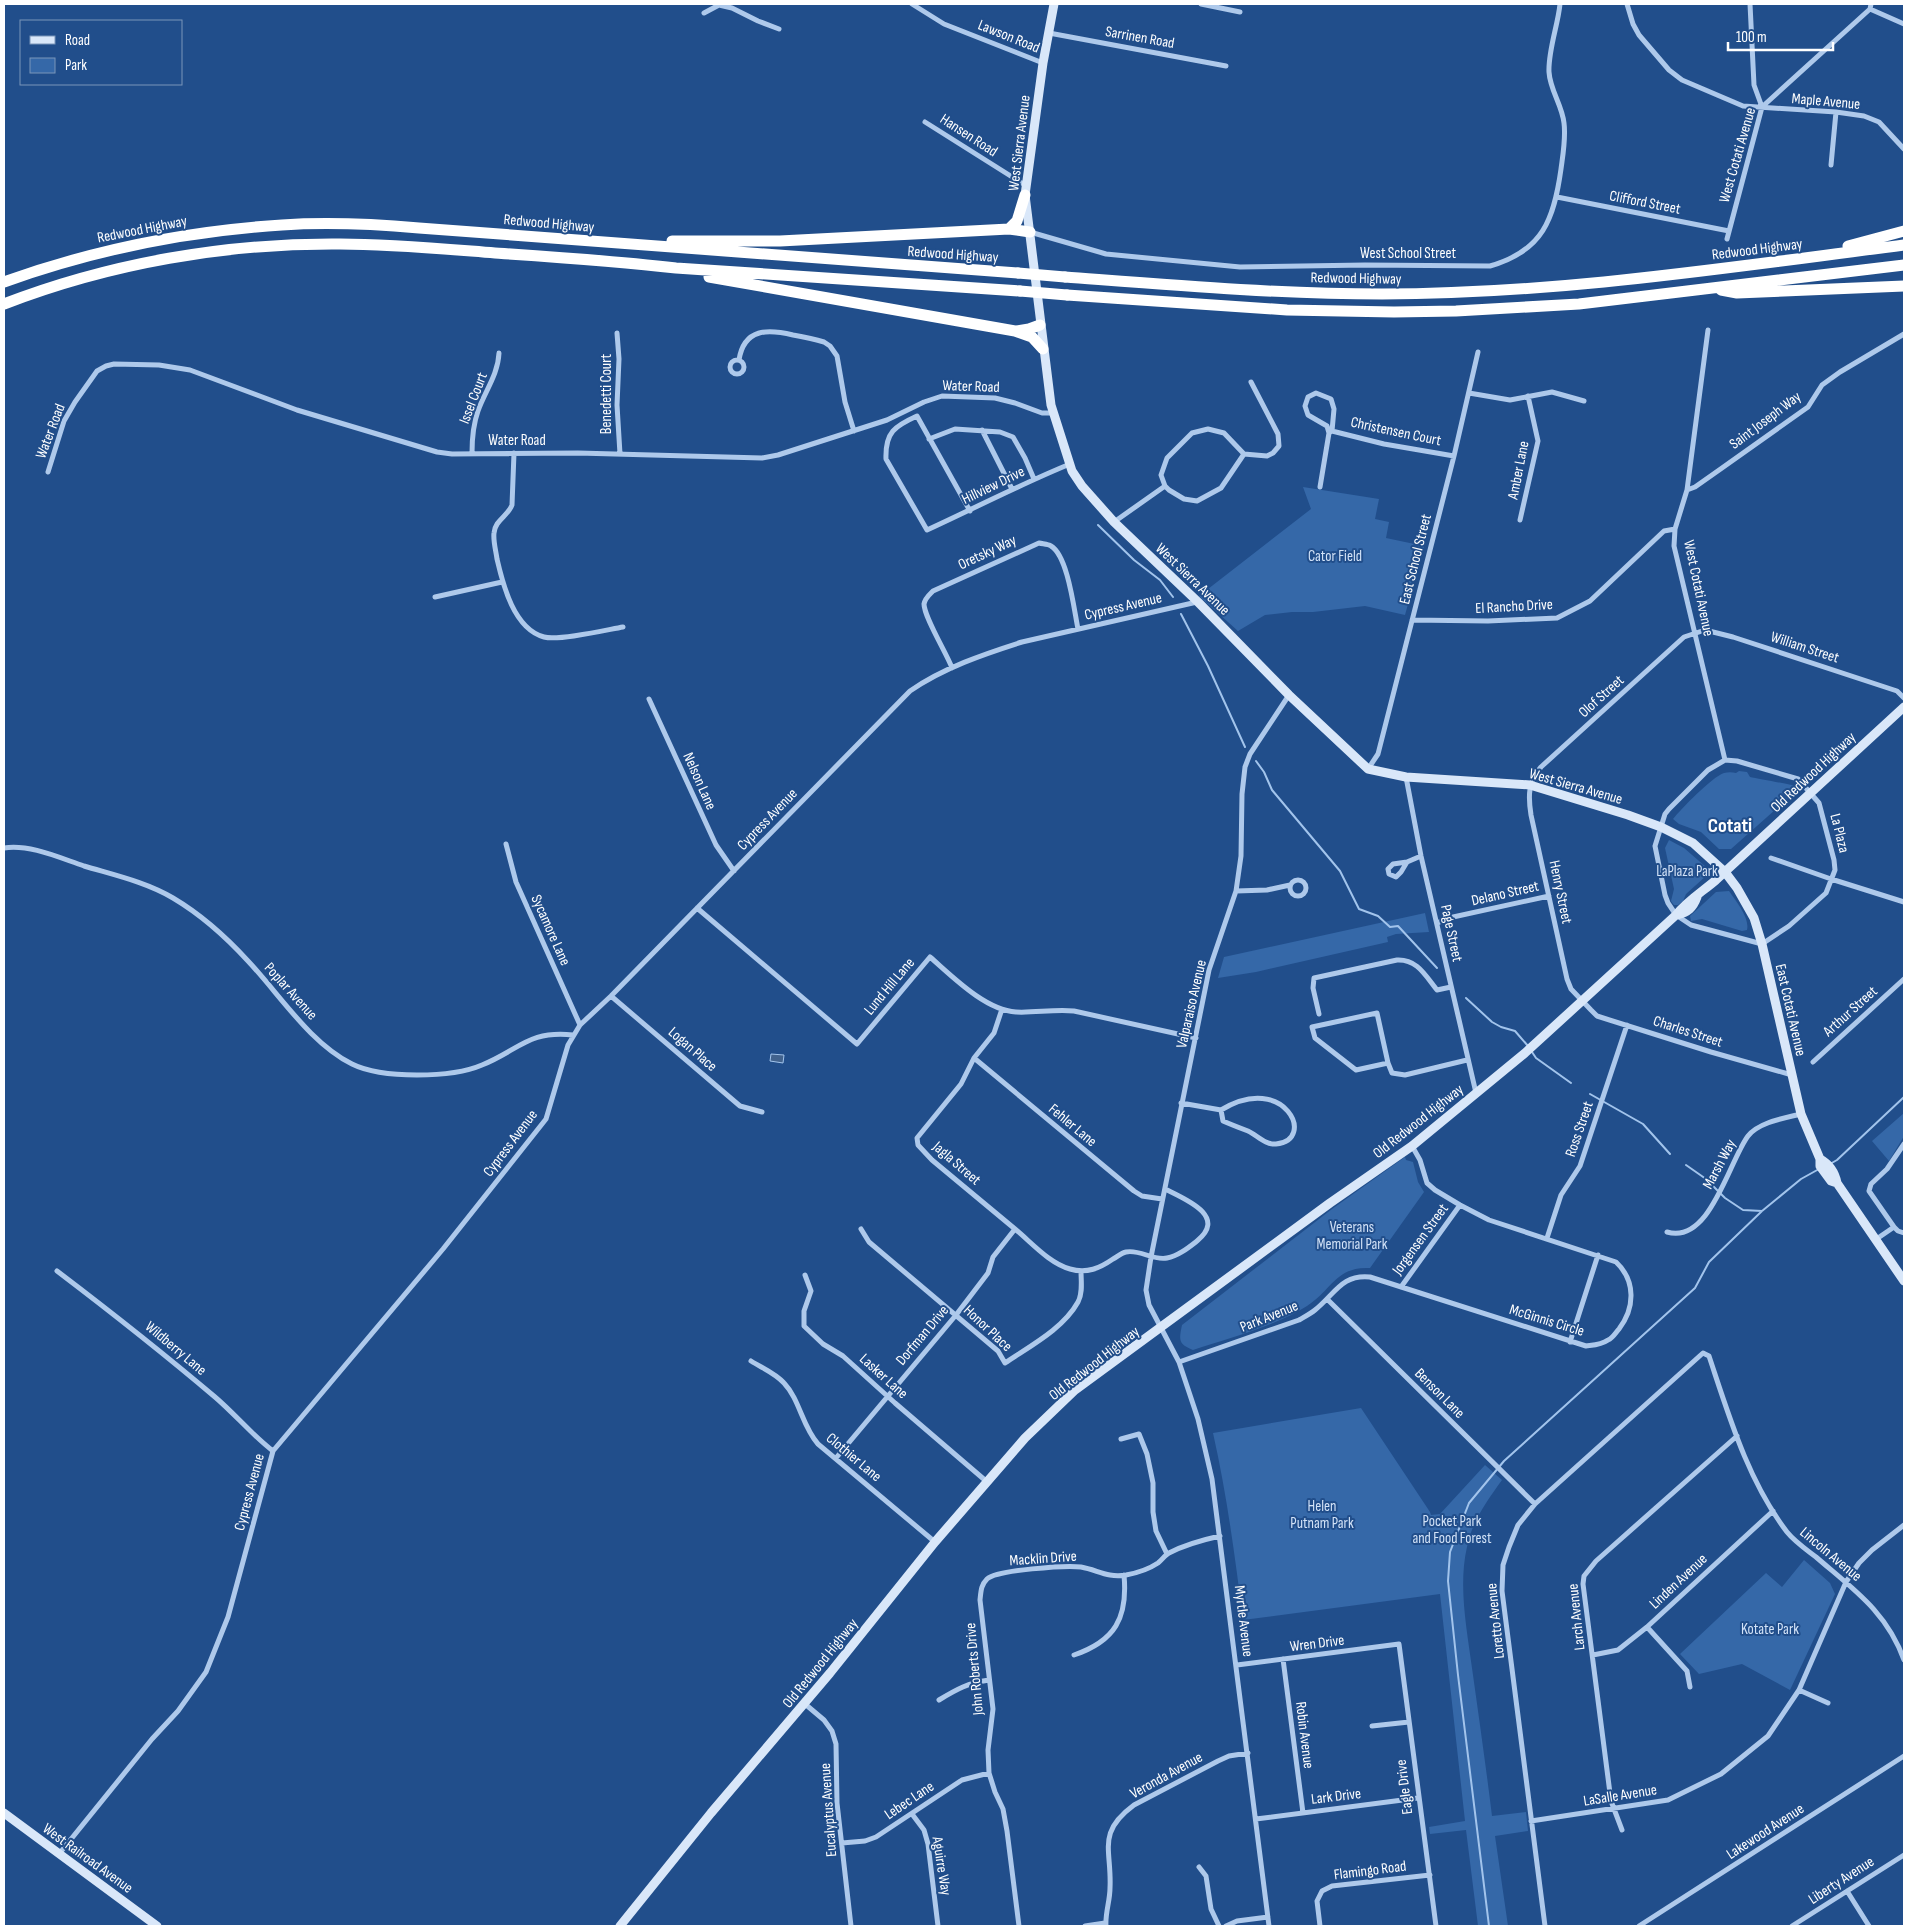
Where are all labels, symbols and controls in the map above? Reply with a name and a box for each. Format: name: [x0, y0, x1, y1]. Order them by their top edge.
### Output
street label: Lawson Road: [975, 15, 1043, 57]
legend: [20, 20, 182, 85]
scale bar: [1728, 20, 1833, 52]
street label: Sarrinen Road: [1104, 22, 1176, 53]
text: 100 m: [1736, 28, 1767, 47]
text: Road: [65, 31, 90, 50]
text: Park: [65, 56, 87, 75]
street label: Maple Avenue: [1791, 89, 1861, 114]
street label: West Sierra Avenue: [1004, 94, 1035, 192]
street label: West Cotati Avenue: [1715, 105, 1760, 205]
street label: Hansen Road: [936, 110, 1001, 161]
street label: Clifford Street: [1608, 186, 1682, 219]
street label: Redwood Highway: [503, 210, 595, 237]
street label: Redwood Highway: [96, 211, 189, 247]
street label: Redwood Highway: [1711, 234, 1804, 264]
street label: Redwood Highway: [907, 242, 999, 267]
street label: West School Street: [1360, 244, 1456, 263]
street label: Redwood Highway: [1310, 268, 1402, 289]
street label: Benedetti Court: [597, 353, 616, 434]
street label: Issel Court: [455, 369, 492, 427]
street label: Water Road: [942, 376, 1000, 397]
street label: Saint Joseph Way: [1726, 387, 1805, 454]
street label: Water Road: [31, 401, 70, 461]
street label: Christensen Court: [1349, 413, 1443, 450]
street label: Water Road: [488, 431, 546, 450]
street label: Amber Lane: [1503, 439, 1533, 502]
street label: Hillview Drive: [959, 462, 1028, 509]
street label: East School Street: [1395, 512, 1436, 606]
street label: Oretsky Way: [955, 531, 1020, 574]
street label: West Cotati Avenue: [1679, 538, 1718, 638]
street label: West Sierra Avenue: [1151, 539, 1234, 620]
park label: Cator Field: [1308, 547, 1362, 566]
street label: Cypress Avenue: [1082, 588, 1164, 625]
street label: El Rancho Drive: [1475, 595, 1553, 618]
street label: William Street: [1768, 628, 1842, 668]
street label: Olof Street: [1575, 671, 1628, 722]
street label: Old Redwood Highway: [1767, 728, 1860, 817]
street label: Nelson Lane: [679, 750, 721, 813]
street label: West Sierra Avenue: [1527, 764, 1625, 809]
street label: Cypress Avenue: [733, 784, 802, 854]
street label: La Plaza: [1825, 812, 1854, 855]
district label: Cotati: [1708, 814, 1752, 838]
street label: Henry Street: [1545, 859, 1577, 926]
park label: LaPlaza Park: [1656, 862, 1718, 881]
street label: Delano Street: [1470, 876, 1541, 910]
street label: Sycamore Lane: [526, 892, 575, 969]
street label: Page Street: [1436, 903, 1467, 964]
street label: Lund Hill Lane: [860, 954, 919, 1019]
street label: Valparaiso Avenue: [1172, 958, 1211, 1050]
street label: Poplar Avenue: [260, 959, 321, 1024]
street label: East Cotati Avenue: [1771, 962, 1810, 1058]
street label: Arthur Street: [1818, 982, 1882, 1041]
street label: Charles Street: [1651, 1011, 1725, 1052]
street label: Logan Place: [664, 1023, 721, 1076]
street label: Old Redwood Highway: [1369, 1080, 1468, 1163]
street label: Ross Street: [1561, 1098, 1598, 1159]
street label: Fehler Lane: [1045, 1100, 1101, 1151]
street label: Cypress Avenue: [479, 1106, 542, 1181]
street label: Marsh Way: [1698, 1136, 1741, 1192]
street label: Jagla Street: [928, 1137, 985, 1190]
street label: Jorgensen Street: [1388, 1200, 1453, 1279]
park label: Veterans Memorial Park: [1317, 1218, 1388, 1254]
street label: Park Avenue: [1237, 1296, 1301, 1337]
street label: McGinnis Circle: [1507, 1300, 1587, 1341]
street label: Dorfman Drive: [892, 1301, 953, 1369]
street label: Honor Place: [959, 1301, 1016, 1356]
street label: Wildberry Lane: [141, 1317, 210, 1380]
street label: Old Redwood Highway: [1045, 1322, 1144, 1405]
street label: Lasker Lane: [855, 1350, 912, 1403]
street label: Benson Lane: [1411, 1364, 1469, 1422]
street label: Clothier Lane: [822, 1429, 885, 1486]
street label: Cypress Avenue: [230, 1452, 269, 1533]
park label: Helen Putnam Park: [1290, 1497, 1354, 1533]
park label: Pocket Park and Food Forest: [1412, 1512, 1492, 1548]
street label: Lincoln Avenue: [1796, 1523, 1866, 1586]
street label: Macklin Drive: [1009, 1547, 1077, 1570]
street label: Linden Avenue: [1645, 1550, 1711, 1613]
street label: Loretto Avenue: [1482, 1582, 1509, 1660]
street label: Larch Avenue: [1564, 1583, 1589, 1651]
street label: Myrtle Avenue: [1230, 1584, 1257, 1658]
street label: Old Redwood Highway: [778, 1615, 862, 1712]
park label: Kotate Park: [1741, 1620, 1799, 1639]
street label: John Roberts Drive: [961, 1622, 988, 1717]
street label: Wren Drive: [1289, 1631, 1345, 1656]
street label: Robin Avenue: [1291, 1700, 1318, 1770]
street label: Veronda Avenue: [1127, 1748, 1206, 1803]
street label: Eagle Drive: [1392, 1758, 1417, 1815]
street label: Eucalyptus Avenue: [816, 1762, 841, 1858]
street label: Lebec Lane: [881, 1777, 938, 1824]
street label: LaSalle Avenue: [1582, 1780, 1658, 1811]
street label: Lark Drive: [1310, 1784, 1362, 1809]
street label: Lakewood Avenue: [1723, 1799, 1808, 1864]
street label: West Railroad Avenue: [39, 1819, 137, 1898]
street label: Aguirre Way: [927, 1834, 956, 1897]
street label: Liberty Avenue: [1805, 1852, 1878, 1909]
street label: Flamingo Road: [1333, 1857, 1407, 1884]

